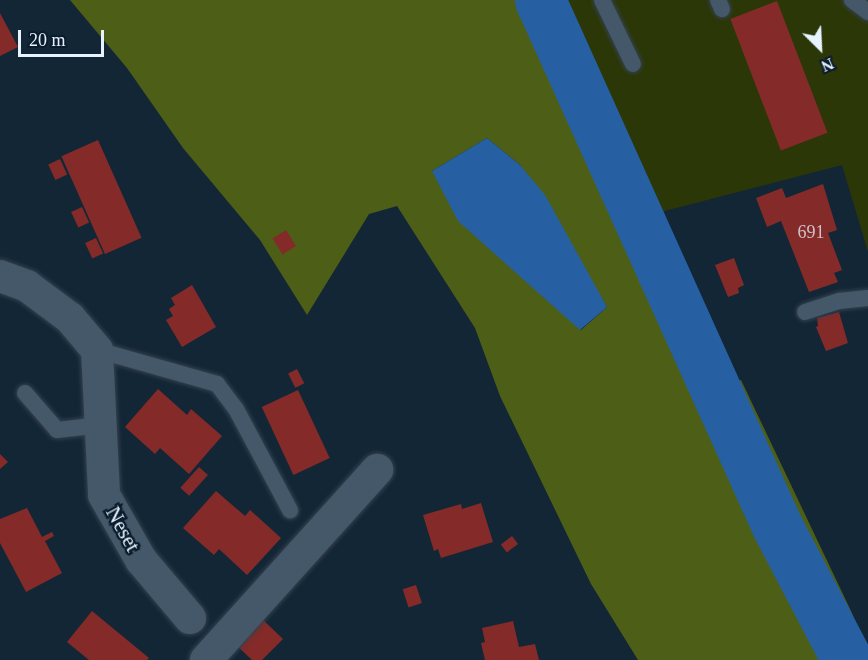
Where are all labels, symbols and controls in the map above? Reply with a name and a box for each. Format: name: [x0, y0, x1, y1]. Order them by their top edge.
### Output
scale bar: [21, 18, 106, 56]
north arrow: [790, 18, 850, 78]
text: 20 m: [29, 30, 66, 50]
text: N: [819, 55, 836, 75]
house number: 691: [798, 221, 824, 243]
street label: Neset: [100, 502, 146, 556]

